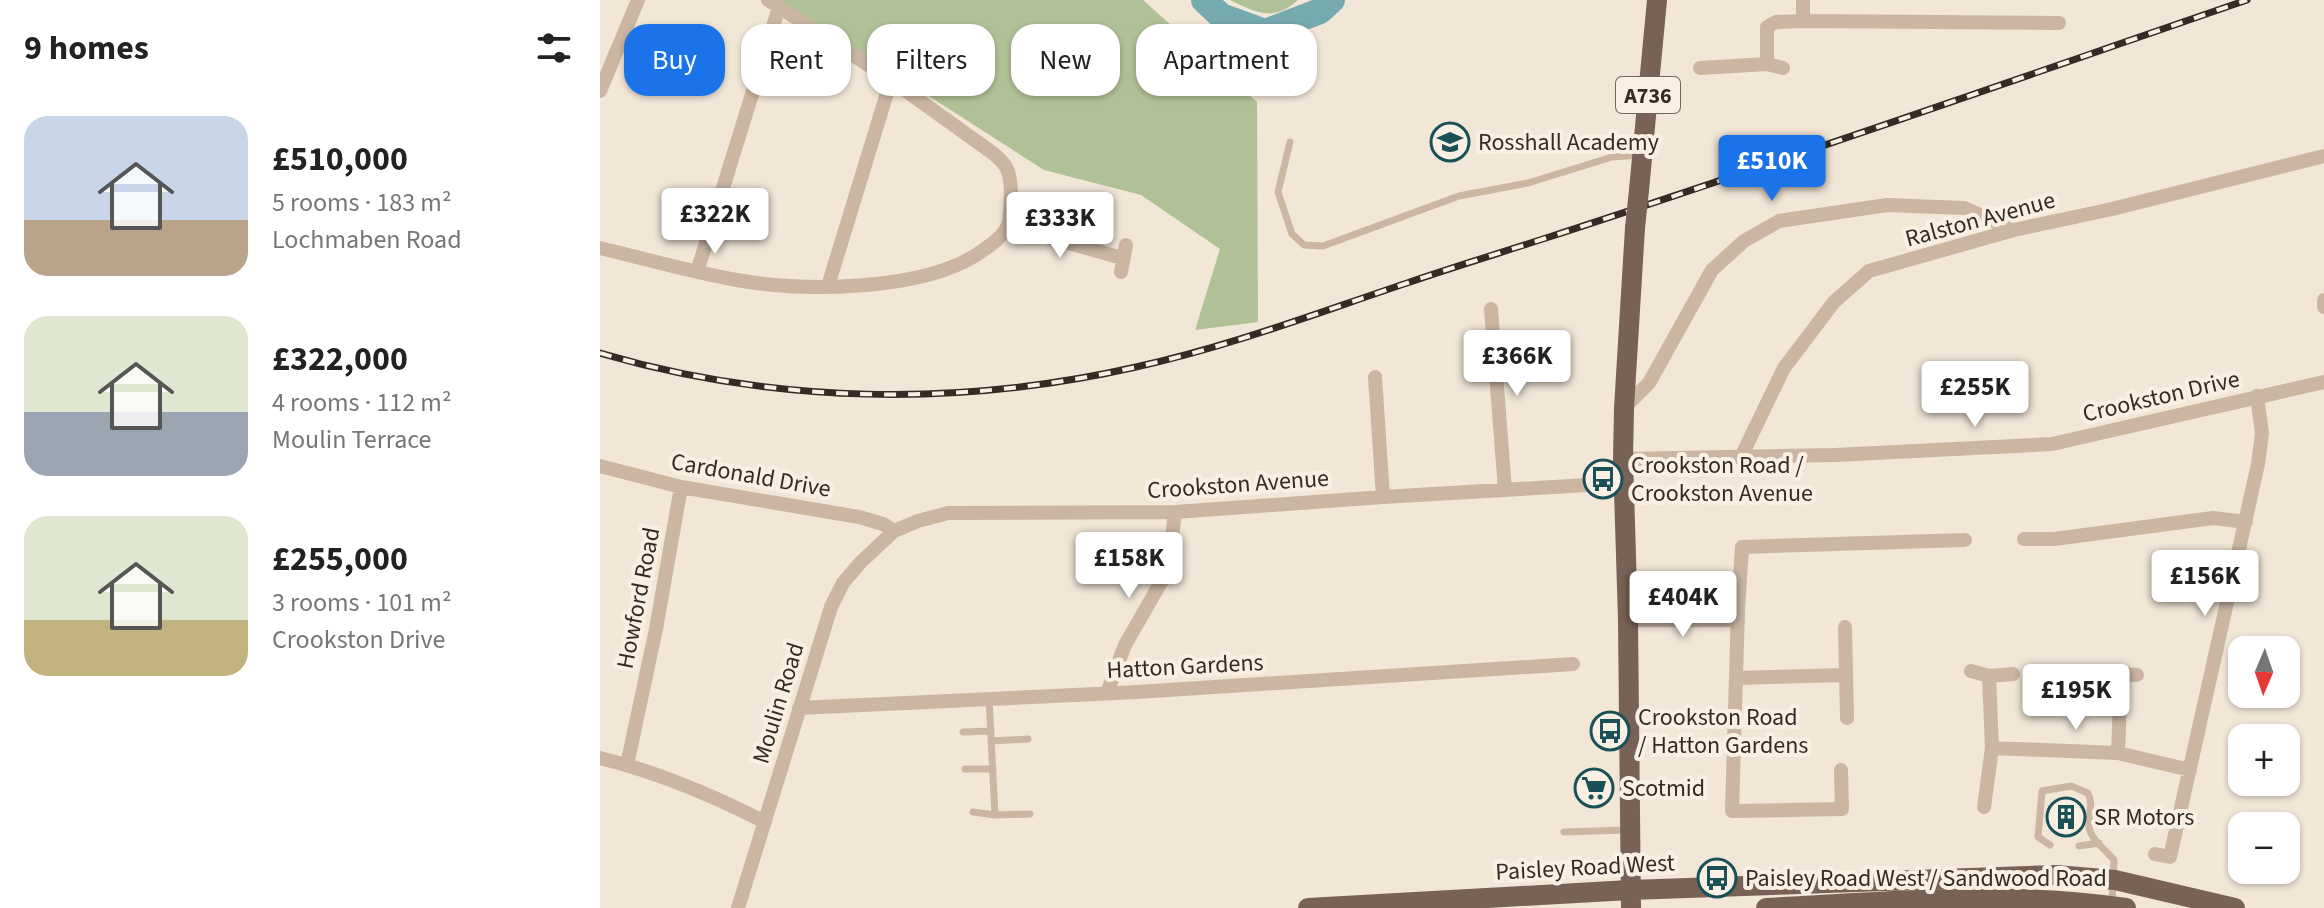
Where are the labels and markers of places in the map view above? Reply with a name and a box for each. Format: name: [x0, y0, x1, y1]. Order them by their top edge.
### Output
school or university icon: Rosshall Academy: [1429, 121, 1471, 163]
place label: Rosshall Academy: [1478, 125, 1659, 160]
pin: £510K: [1716, 135, 1828, 203]
pin: £322K: [659, 188, 771, 256]
pin: £333K: [1004, 192, 1116, 260]
pin: £366K: [1461, 330, 1573, 398]
pin: £255K: [1919, 361, 2031, 429]
place label: Crookston Road / Crookston Avenue: [1631, 448, 1813, 511]
bus stop icon: Crookston Road / Crookston Avenue: [1582, 458, 1624, 500]
pin: £158K: [1073, 532, 1185, 600]
pin: £156K: [2149, 550, 2261, 618]
pin: £404K: [1627, 571, 1739, 639]
pin: £195K: [2020, 664, 2132, 732]
place label: Crookston Road / Hatton Gardens: [1638, 700, 1808, 763]
bus stop icon: Crookston Road / Hatton Gardens: [1589, 710, 1631, 752]
supermarket icon: Scotmid: [1573, 767, 1615, 809]
place label: Scotmid: [1622, 771, 1705, 806]
building icon: SR Motors: [2045, 796, 2087, 838]
place label: SR Motors: [2094, 800, 2194, 835]
bus stop icon: Paisley Road West / Sandwood Road: [1696, 857, 1738, 899]
place label: Paisley Road West / Sandwood Road: [1745, 861, 2107, 896]

